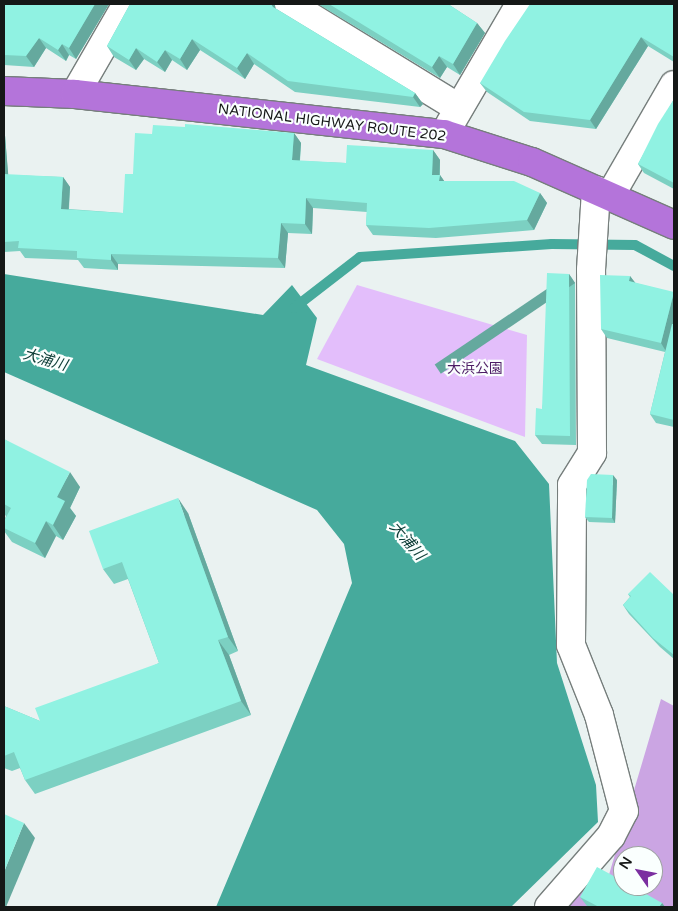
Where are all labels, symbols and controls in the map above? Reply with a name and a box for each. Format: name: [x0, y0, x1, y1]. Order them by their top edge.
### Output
street label: NATIONAL HIGHWAY ROUTE 202: [217, 101, 447, 145]
water label: 大浦川: [21, 345, 69, 375]
park label: 大浜公園: [447, 361, 503, 377]
water label: 大浦川: [385, 518, 429, 564]
north arrow: [613, 846, 663, 896]
text: N: [616, 854, 636, 872]

